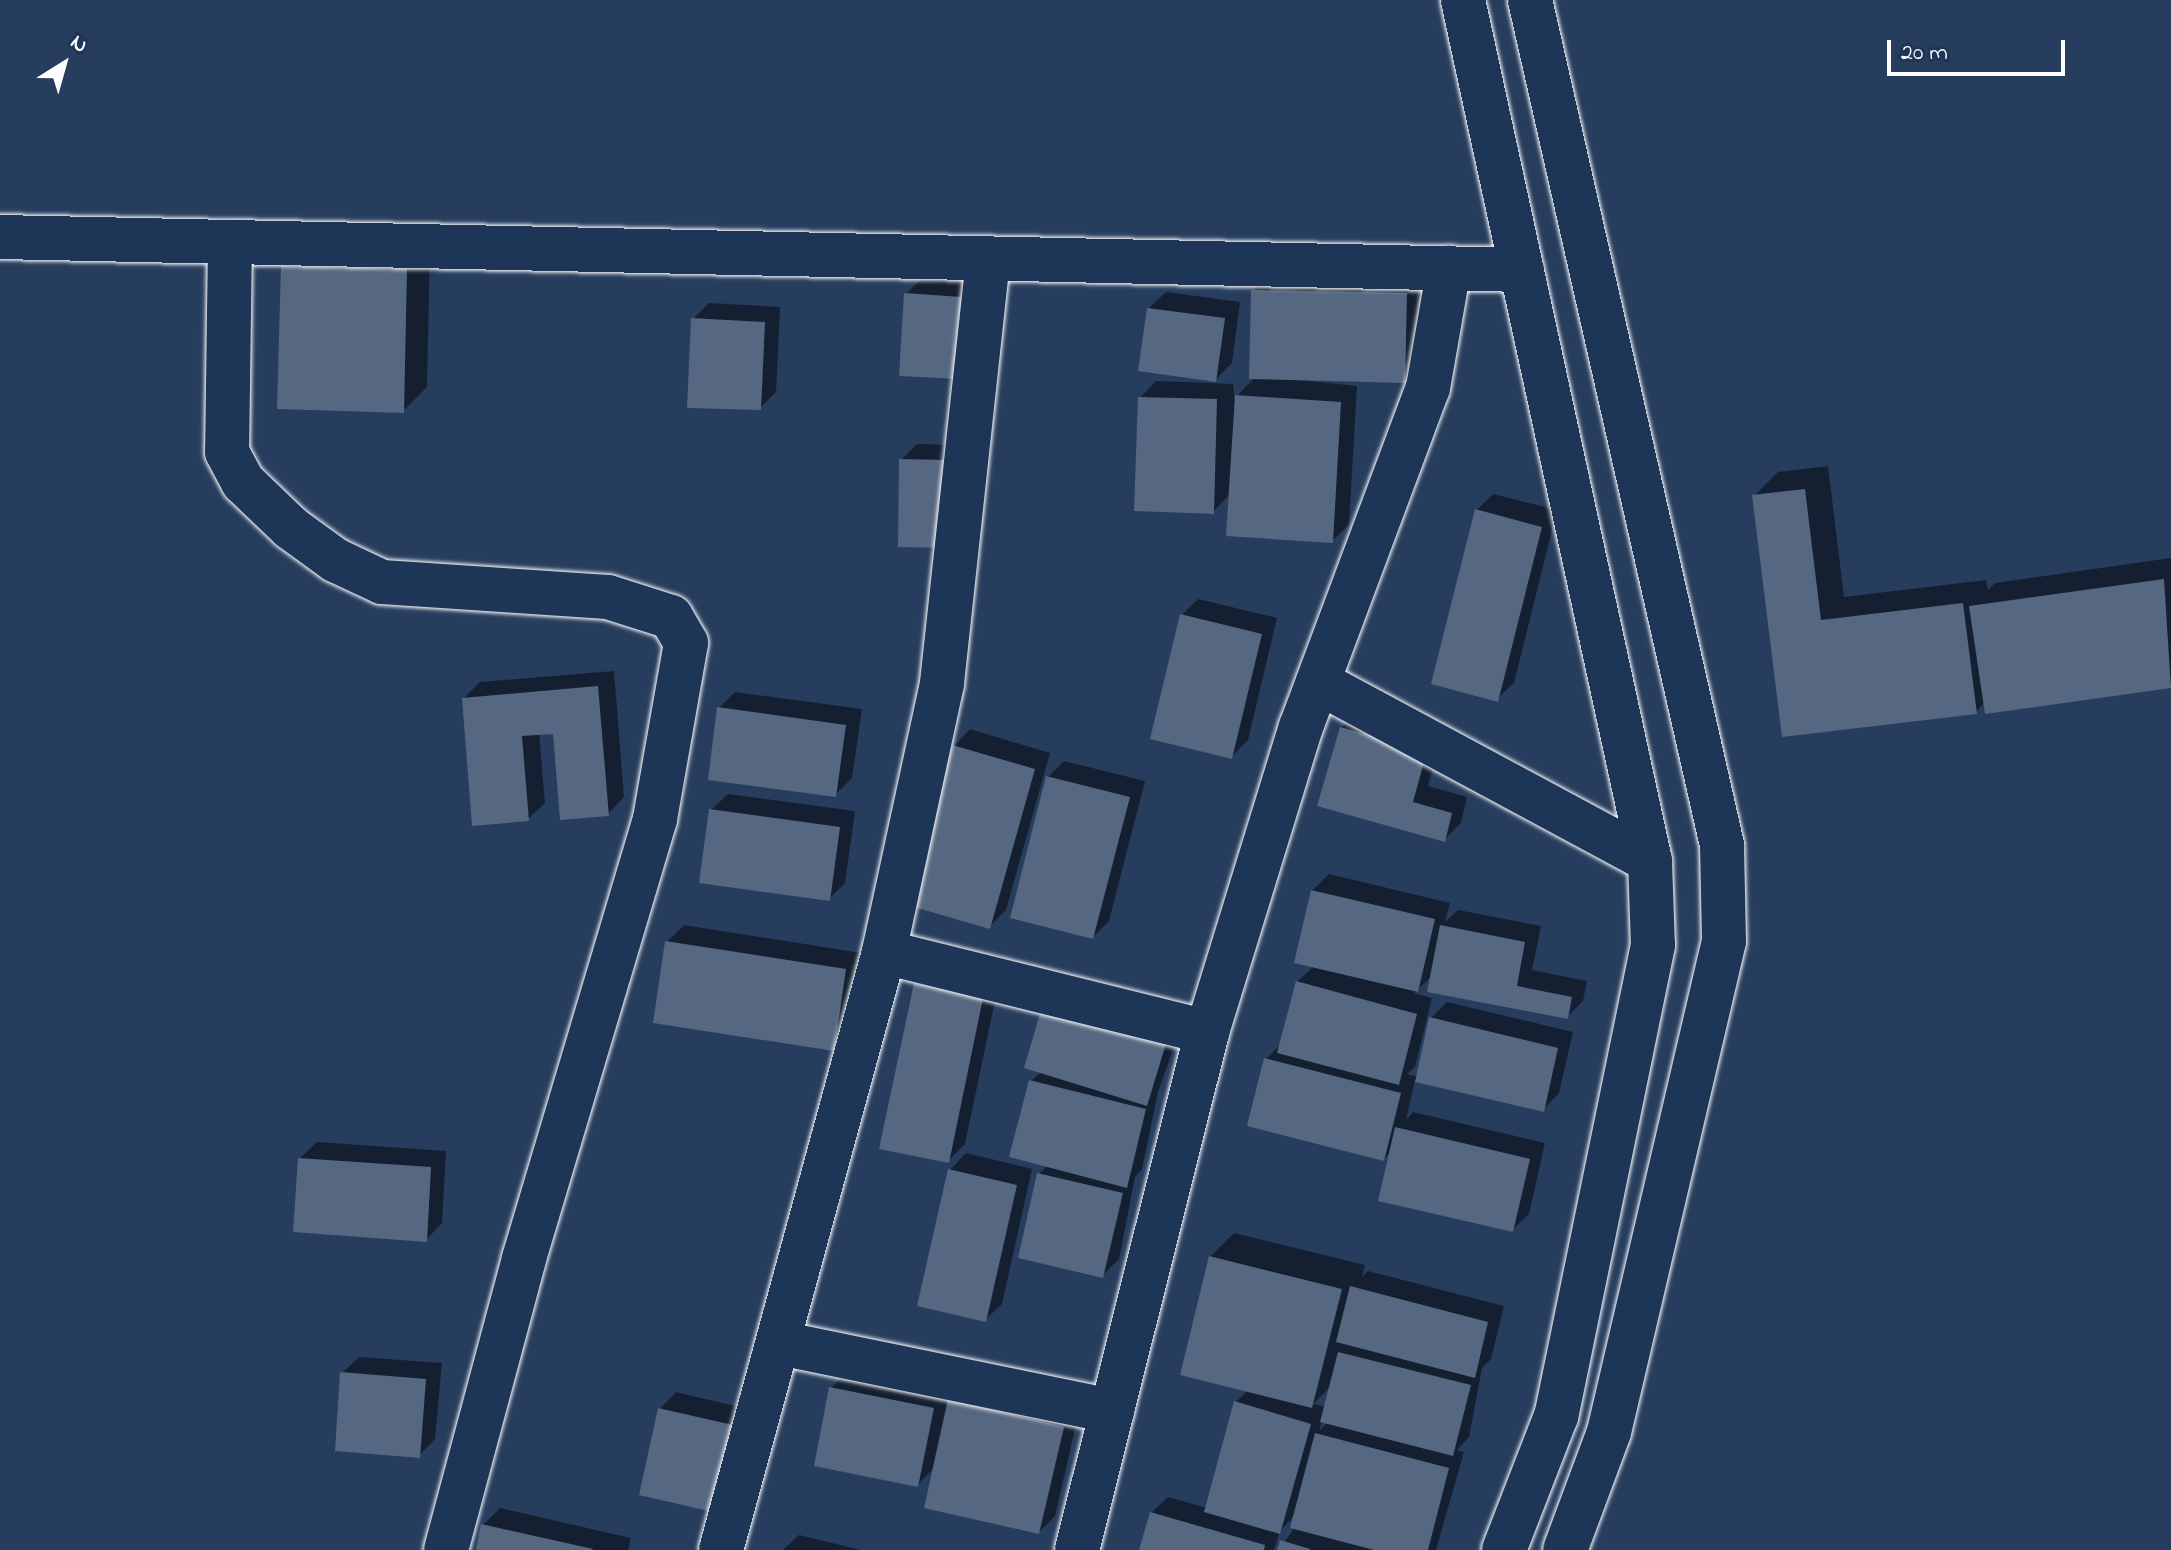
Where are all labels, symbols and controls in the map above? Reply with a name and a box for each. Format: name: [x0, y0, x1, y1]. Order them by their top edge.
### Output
north arrow: [24, 24, 104, 104]
scale bar: [1891, 24, 2069, 74]
text: N: [63, 28, 94, 62]
text: 20 m: [1901, 36, 1948, 71]

